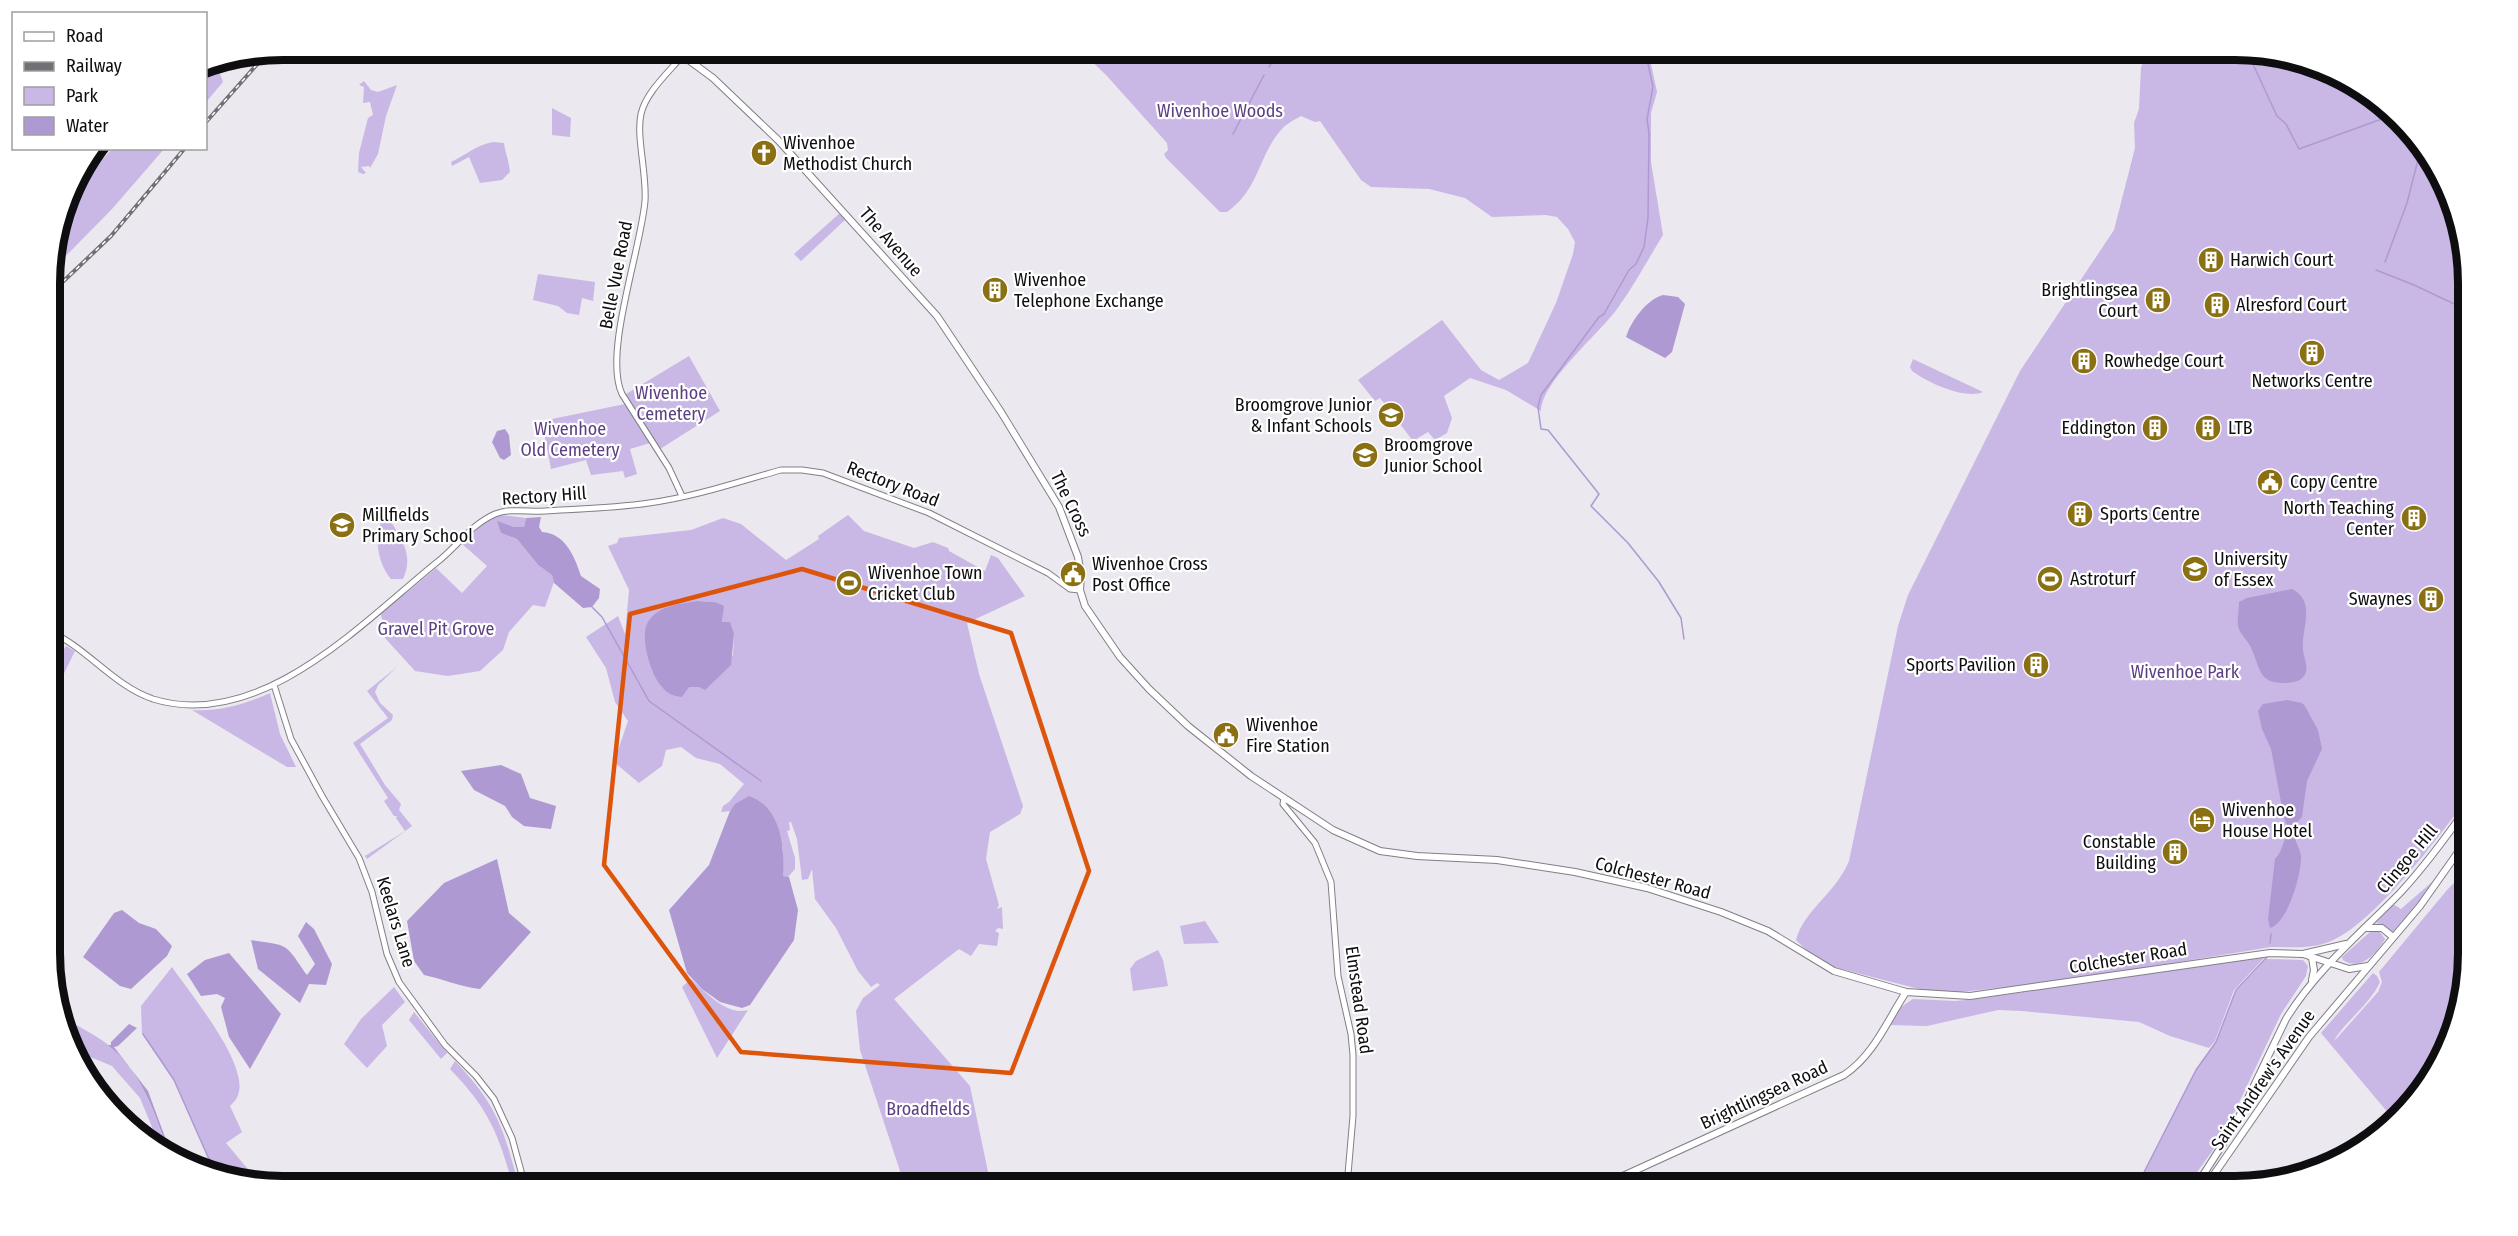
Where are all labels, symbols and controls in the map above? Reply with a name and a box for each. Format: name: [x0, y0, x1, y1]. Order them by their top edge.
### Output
legend: [12, 12, 207, 150]
text: Road: [66, 25, 103, 47]
text: Railway: [66, 55, 122, 77]
text: Park: [66, 85, 99, 107]
park label: Wivenhoe Woods: [1157, 100, 1283, 122]
text: Water: [66, 115, 109, 137]
place label: Wivenhoe Methodist Church: [783, 132, 912, 175]
church icon: Wivenhoe Methodist Church: [749, 138, 779, 168]
street label: The Avenue: [855, 203, 927, 281]
street label: Belle Vue Road: [595, 219, 637, 331]
building icon: Harwich Court: [2196, 245, 2226, 275]
place label: Harwich Court: [2230, 249, 2334, 271]
place label: Wivenhoe Telephone Exchange: [1014, 269, 1164, 312]
building icon: Wivenhoe Telephone Exchange: [980, 275, 1010, 305]
place label: Brightlingsea Court: [2041, 279, 2138, 322]
building icon: Brightlingsea Court: [2143, 285, 2173, 315]
building icon: Alresford Court: [2202, 290, 2232, 320]
place label: Alresford Court: [2236, 294, 2347, 316]
building icon: Networks Centre: [2297, 338, 2327, 368]
building icon: Rowhedge Court: [2069, 346, 2099, 376]
place label: Rowhedge Court: [2104, 350, 2224, 372]
place label: Networks Centre: [2251, 370, 2373, 392]
park label: Wivenhoe Cemetery: [635, 382, 707, 425]
place label: Broomgrove Junior & Infant Schools: [1235, 394, 1373, 437]
school or university icon: Broomgrove Junior & Infant Schools: [1376, 400, 1406, 430]
building icon: Eddington: [2140, 413, 2170, 443]
building icon: LTB: [2193, 413, 2223, 443]
place label: Eddington: [2062, 417, 2136, 439]
place label: LTB: [2228, 417, 2253, 439]
park label: Wivenhoe Old Cemetery: [520, 418, 620, 461]
place label: Broomgrove Junior School: [1384, 434, 1482, 477]
school or university icon: Broomgrove Junior School: [1350, 440, 1380, 470]
street label: Rectory Road: [844, 456, 942, 512]
public building icon: Copy Centre: [2255, 467, 2285, 497]
street label: The Cross: [1046, 468, 1096, 541]
place label: Copy Centre: [2290, 471, 2378, 493]
street label: Rectory Hill: [501, 482, 587, 510]
place label: North Teaching Center: [2283, 497, 2395, 540]
building icon: Sports Centre: [2065, 499, 2095, 529]
place label: Sports Centre: [2100, 503, 2200, 525]
building icon: North Teaching Center: [2399, 503, 2429, 533]
place label: Millfields Primary School: [362, 504, 473, 547]
school or university icon: Millfields Primary School: [327, 510, 357, 540]
place label: University of Essex: [2214, 548, 2288, 591]
place label: Wivenhoe Cross Post Office: [1092, 553, 1208, 596]
school or university icon: University of Essex: [2180, 554, 2210, 584]
public building icon: Wivenhoe Cross Post Office: [1058, 559, 1088, 589]
place label: Wivenhoe Town Cricket Club: [868, 562, 983, 605]
sports icon: Astroturf: [2035, 564, 2065, 594]
sports icon: Wivenhoe Town Cricket Club: [834, 568, 864, 598]
place label: Astroturf: [2070, 568, 2137, 590]
building icon: Swaynes: [2416, 584, 2446, 614]
place label: Swaynes: [2349, 588, 2412, 610]
park label: Gravel Pit Grove: [378, 618, 494, 640]
building icon: Sports Pavilion: [2021, 650, 2051, 680]
place label: Sports Pavilion: [1906, 654, 2016, 676]
park label: Wivenhoe Park: [2131, 661, 2240, 683]
place label: Wivenhoe Fire Station: [1246, 714, 1330, 757]
public building icon: Wivenhoe Fire Station: [1211, 720, 1241, 750]
place label: Wivenhoe House Hotel: [2222, 799, 2312, 842]
hotel icon: Wivenhoe House Hotel: [2187, 805, 2217, 835]
street label: Clingoe Hill: [2372, 820, 2442, 898]
place label: Constable Building: [2083, 831, 2157, 874]
building icon: Constable Building: [2160, 837, 2190, 867]
street label: Colchester Road: [1593, 852, 1713, 904]
street label: Keelars Lane: [372, 874, 420, 970]
street label: Colchester Road: [2068, 938, 2188, 978]
street label: Elmstead Road: [1341, 945, 1377, 1055]
street label: Saint Andrew's Avenue: [2206, 1005, 2320, 1154]
street label: Brightlingsea Road: [1697, 1056, 1831, 1134]
park label: Broadfields: [886, 1098, 970, 1120]

